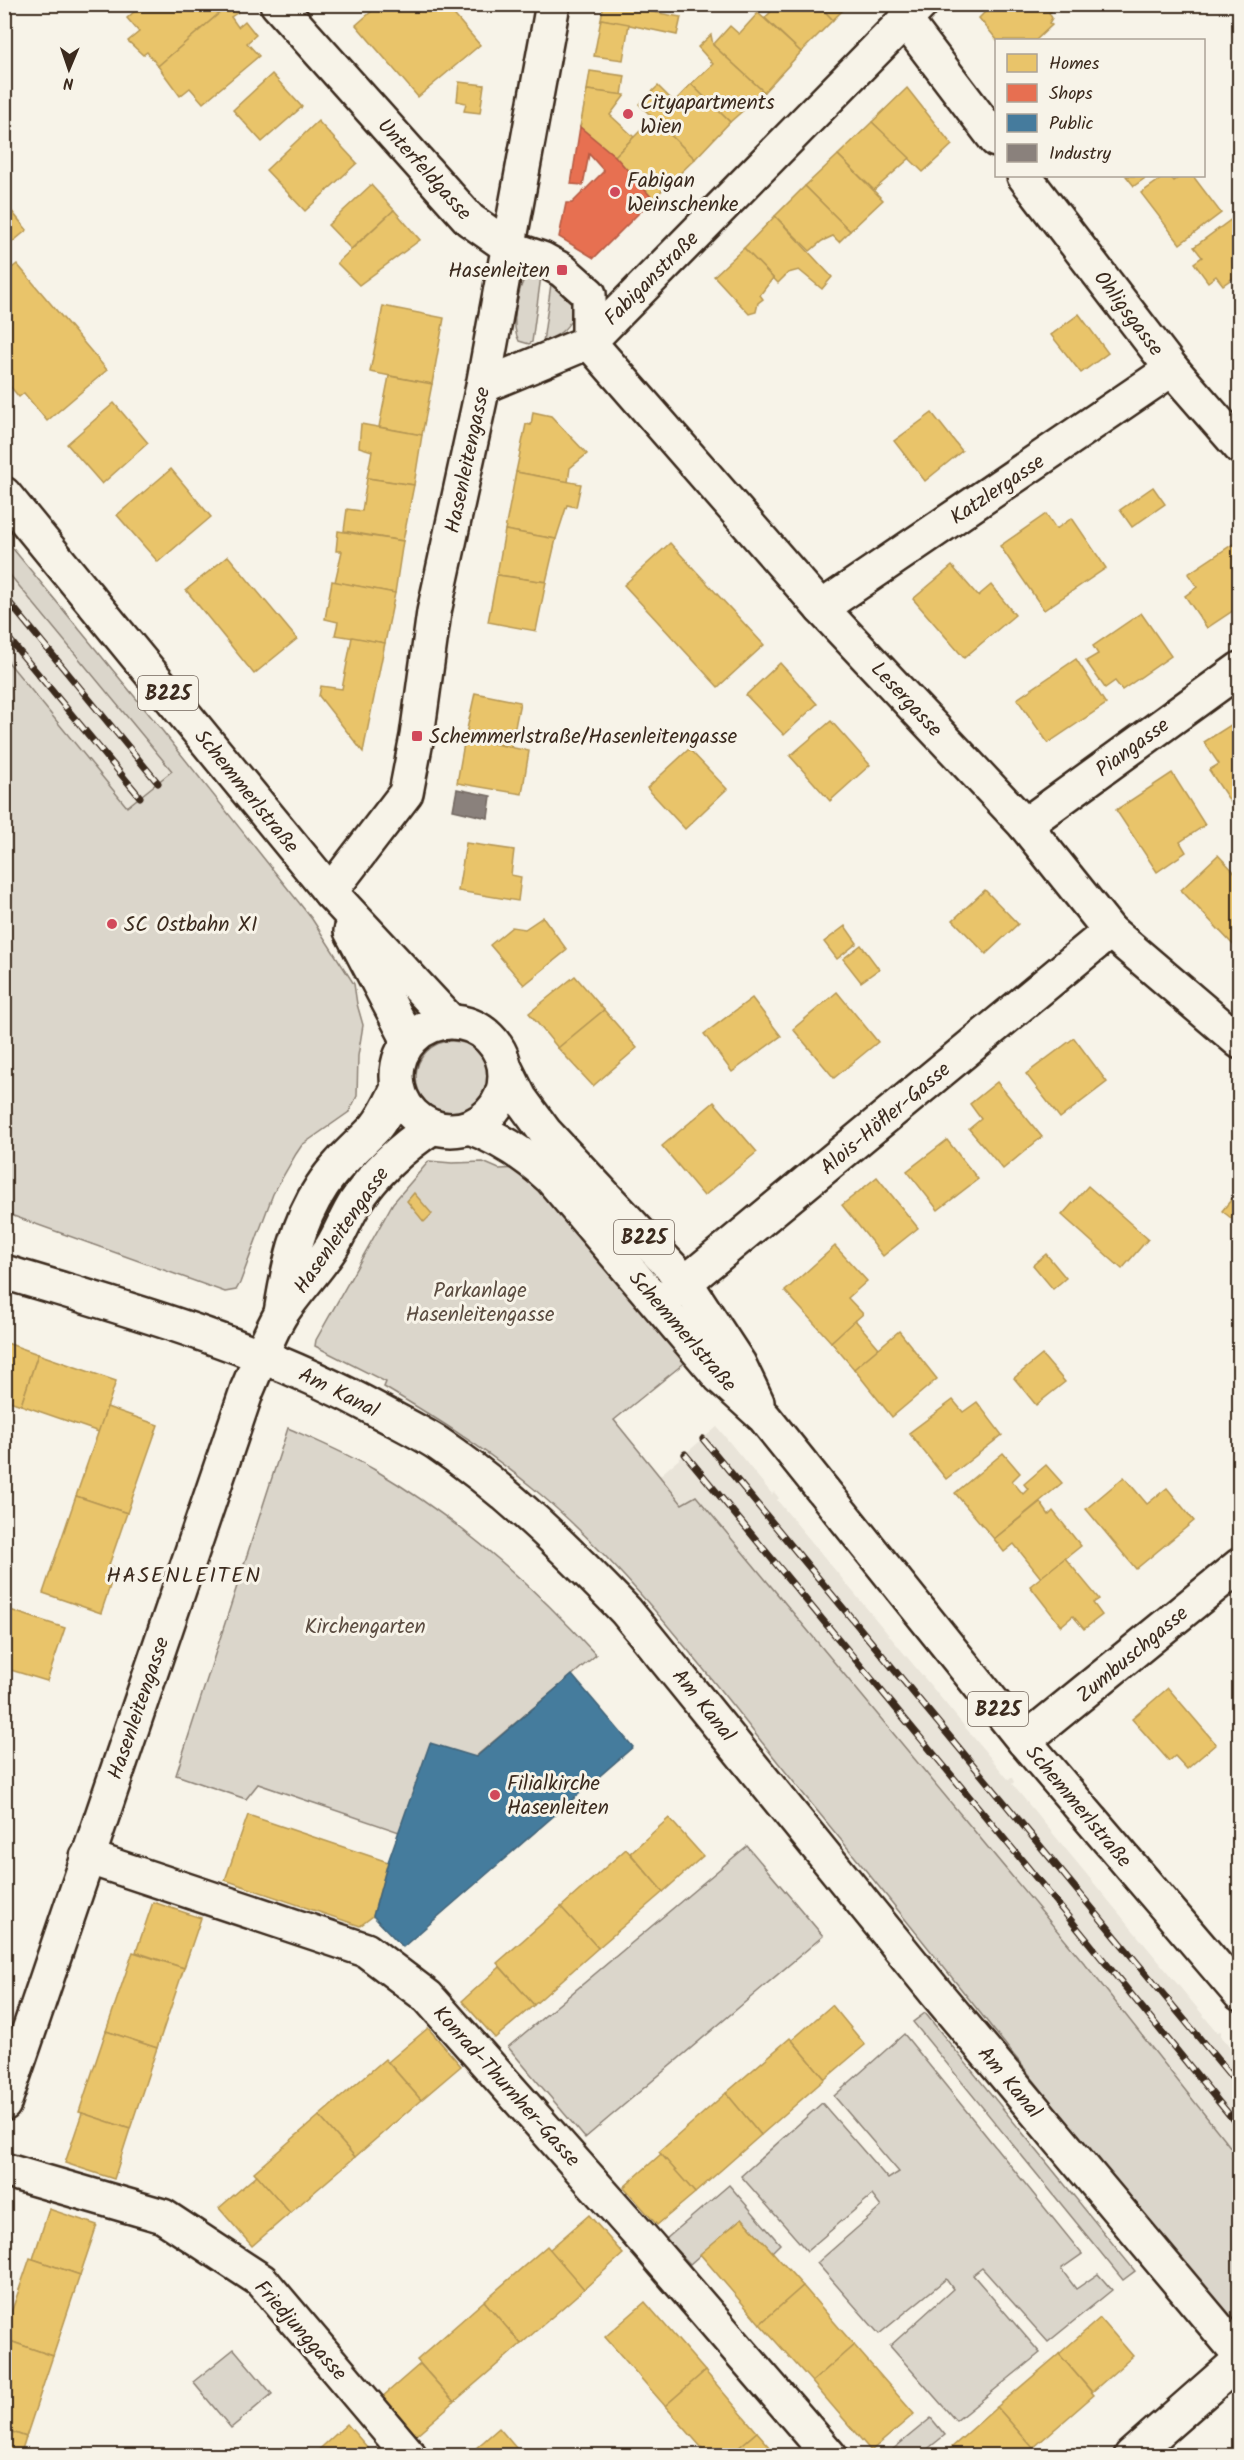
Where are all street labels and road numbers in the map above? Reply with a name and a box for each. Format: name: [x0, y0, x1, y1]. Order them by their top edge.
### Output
street label: Unterfeldgasse: [369, 111, 479, 229]
street label: Fabiganstraße: [597, 223, 708, 334]
street label: Ohligsgasse: [1084, 264, 1172, 364]
street label: Hasenleitengasse: [437, 383, 500, 537]
street label: Katzlergasse: [944, 446, 1052, 534]
street label: Lesergasse: [862, 655, 950, 746]
road number: B225: [138, 676, 198, 710]
street label: Piangasse: [1089, 710, 1177, 786]
street label: Schemmerlstraße: [185, 723, 307, 862]
street label: Alois-Höfler-Gasse: [813, 1054, 959, 1184]
street label: Hasenleitengasse: [286, 1160, 399, 1301]
road number: B225: [614, 1220, 674, 1254]
street label: Schemmerlstraße: [620, 1264, 744, 1400]
street label: Am Kanal: [292, 1359, 384, 1428]
street label: Zumbuschgasse: [1070, 1598, 1197, 1712]
street label: Hasenleitengasse: [100, 1632, 179, 1784]
street label: Am Kanal: [663, 1662, 743, 1750]
road number: B225: [968, 1692, 1028, 1726]
street label: Schemmerlstraße: [1016, 1738, 1140, 1876]
street label: Konrad-Thurnher-Gasse: [424, 1999, 588, 2176]
street label: Am Kanal: [968, 2039, 1049, 2127]
street label: Friedjunggasse: [245, 2273, 355, 2390]

